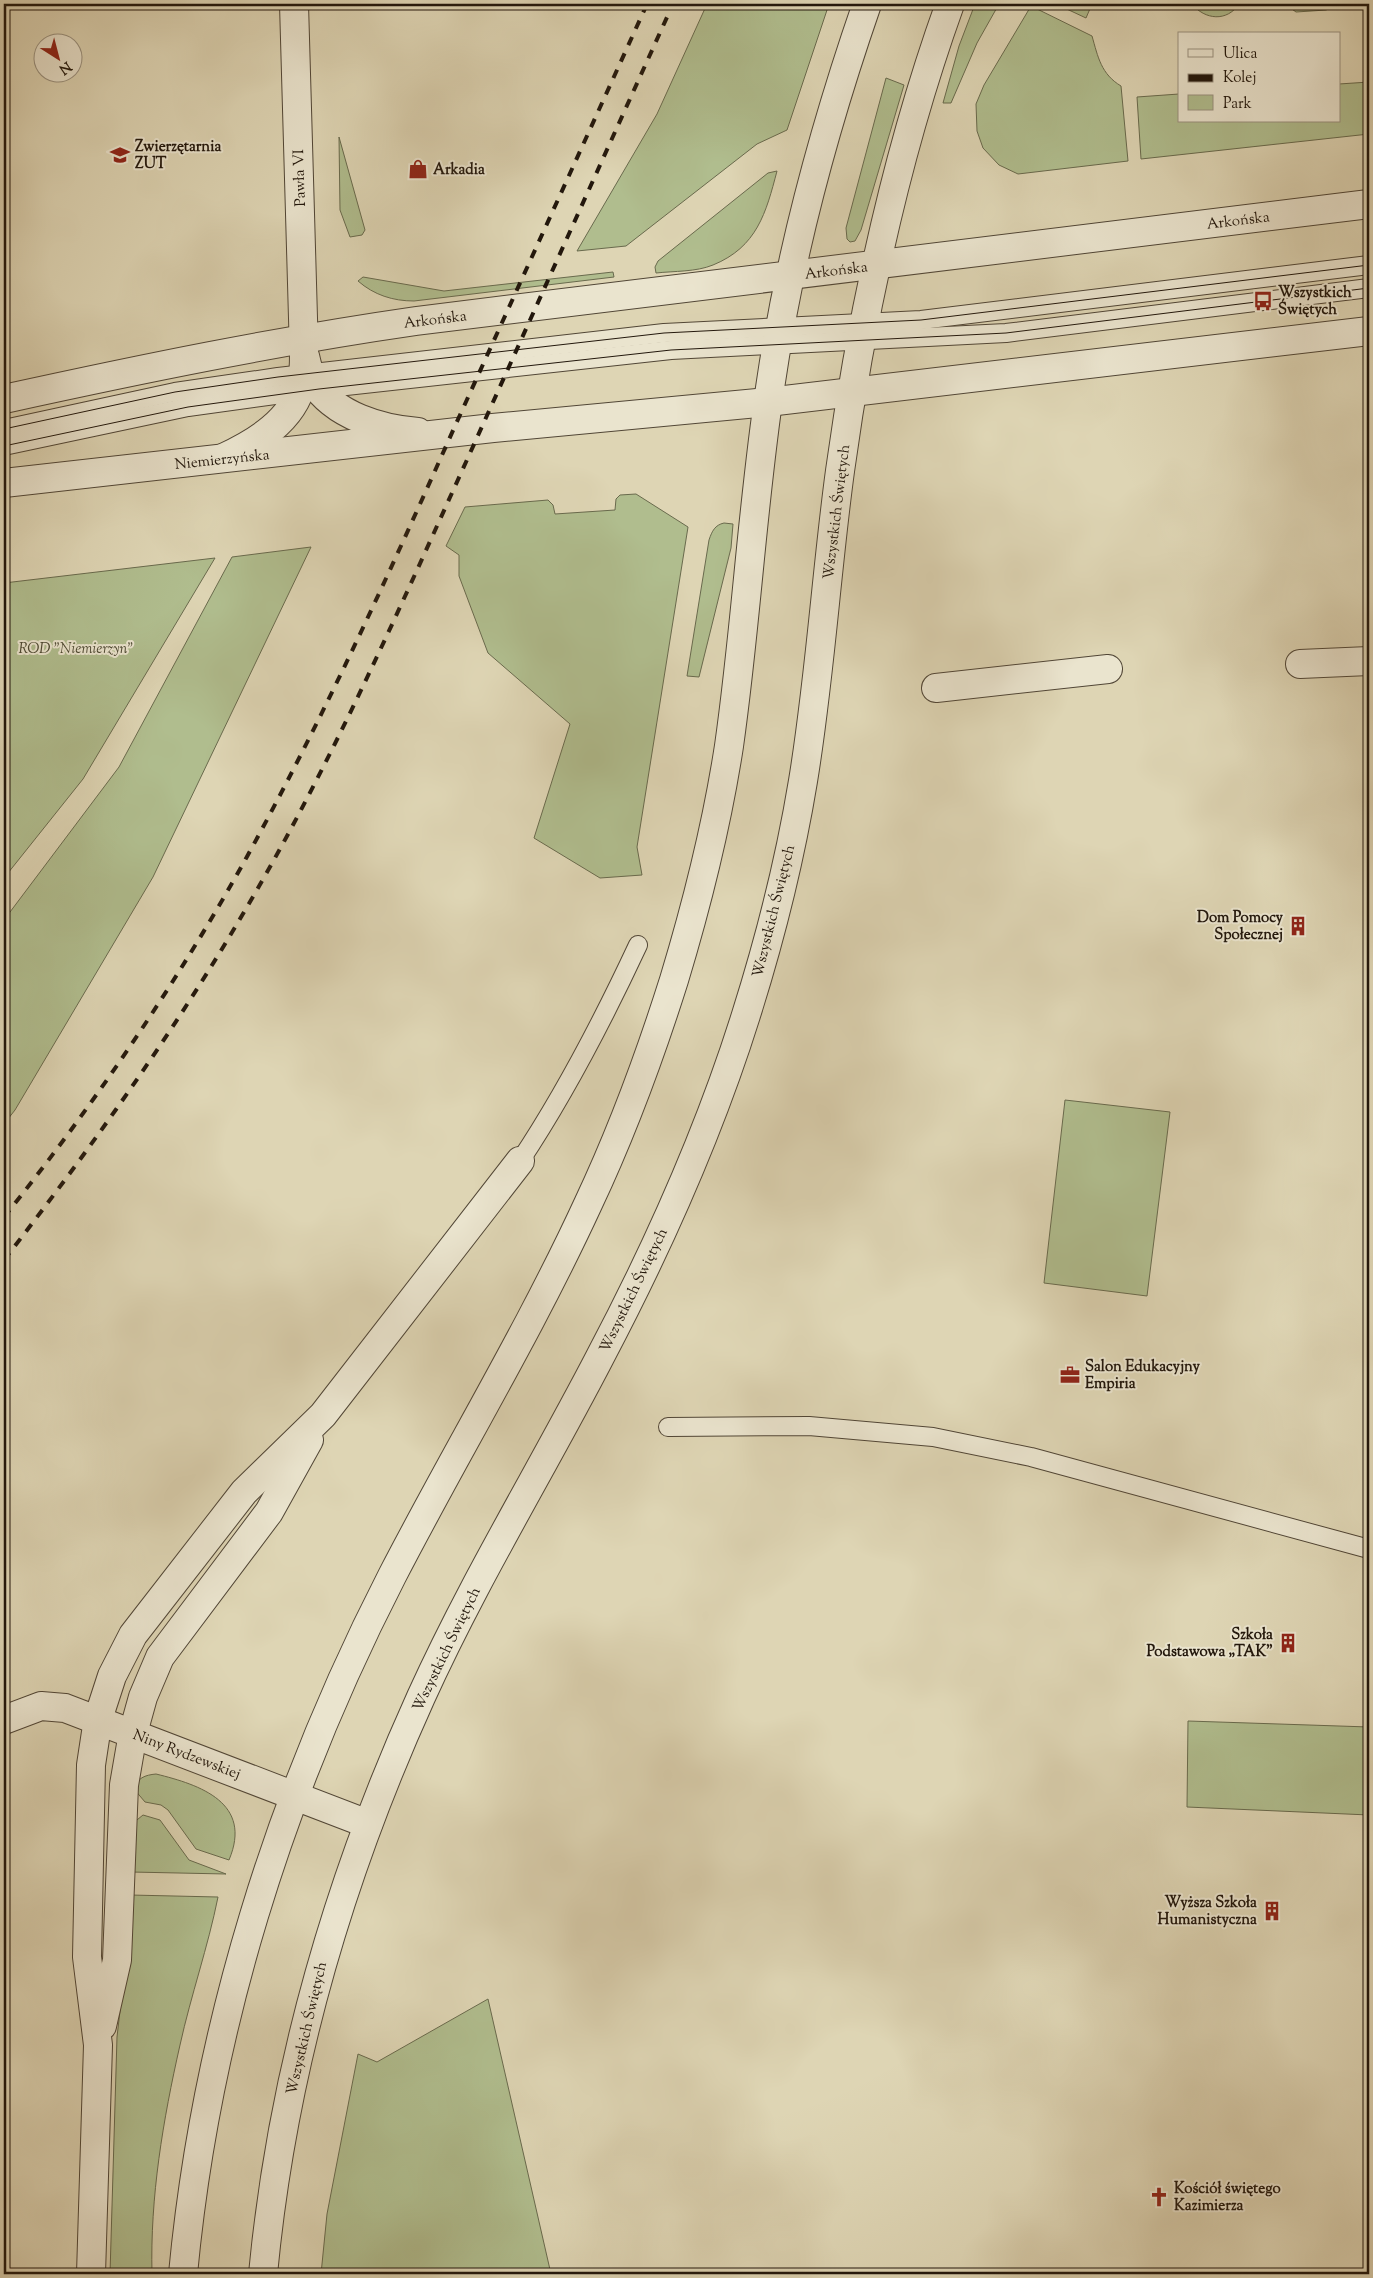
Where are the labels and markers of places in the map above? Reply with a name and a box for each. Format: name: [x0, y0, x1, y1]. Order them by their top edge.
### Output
place label: Zwierzętarnia ZUT: [135, 137, 221, 175]
school or university icon: Zwierzętarnia ZUT: [109, 144, 131, 166]
shop icon: Arkadia: [407, 158, 429, 180]
place label: Arkadia: [433, 160, 485, 181]
place label: Wszystkich Świętych: [1278, 283, 1352, 321]
bus stop icon: Wszystkich Świętych: [1252, 290, 1274, 312]
place label: Dom Pomocy Społecznej: [1197, 908, 1284, 946]
building icon: Dom Pomocy Społecznej: [1287, 915, 1309, 937]
place label: Salon Edukacyjny Empiria: [1085, 1357, 1201, 1395]
office icon: Salon Edukacyjny Empiria: [1059, 1364, 1081, 1386]
place label: Szkoła Podstawowa „TAK”: [1146, 1625, 1273, 1663]
building icon: Szkoła Podstawowa „TAK”: [1277, 1632, 1299, 1654]
place label: Wyższa Szkoła Humanistyczna: [1158, 1893, 1257, 1931]
building icon: Wyższa Szkoła Humanistyczna: [1261, 1900, 1283, 1922]
place label: Kościół świętego Kazimierza: [1174, 2179, 1281, 2217]
church icon: Kościół świętego Kazimierza: [1148, 2186, 1170, 2208]

